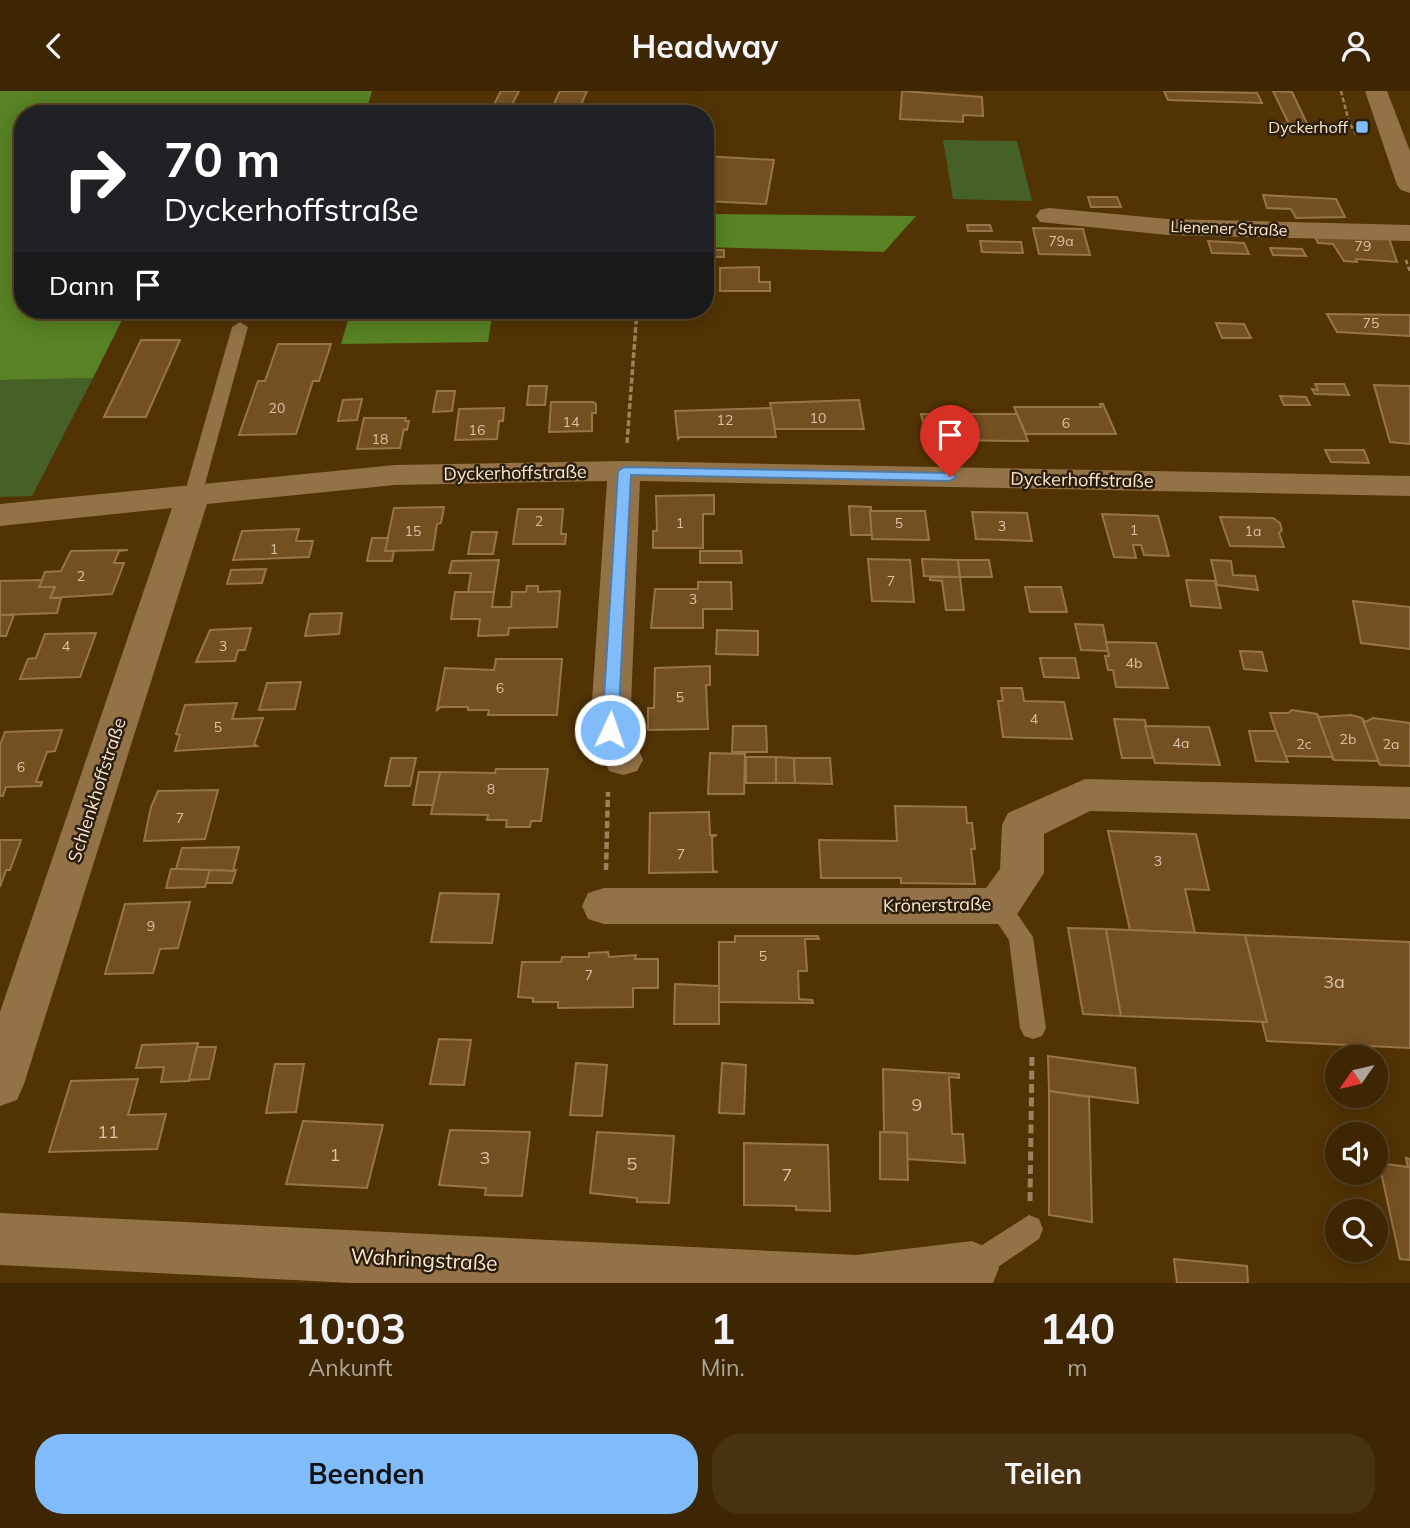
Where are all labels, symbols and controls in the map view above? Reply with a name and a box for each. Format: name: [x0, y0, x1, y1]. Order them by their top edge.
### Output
text: Headway: [632, 26, 778, 66]
icon: back: [35, 27, 73, 65]
icon: person: [1337, 27, 1375, 65]
place label: Dyckerhoff: [1268, 117, 1349, 137]
marker: Dyckerhoff: [1354, 119, 1370, 135]
text: 70 m: [164, 128, 280, 189]
icon: right: [49, 133, 140, 224]
text: Dyckerhoffstraße: [164, 189, 419, 229]
street label: Lienener Straße: [1170, 216, 1288, 240]
house number: 79a: [1048, 232, 1074, 250]
house number: 79: [1355, 237, 1371, 255]
icon: arrive: [129, 266, 167, 304]
text: Dann: [49, 269, 115, 302]
house number: 75: [1363, 314, 1379, 332]
house number: 20: [269, 399, 285, 417]
pin: [920, 405, 980, 477]
house number: 10: [810, 409, 826, 427]
house number: 12: [717, 411, 733, 429]
house number: 14: [563, 413, 580, 431]
house number: 6: [1062, 414, 1070, 432]
icon: arrive: [931, 416, 969, 454]
house number: 16: [469, 421, 485, 439]
house number: 18: [372, 430, 388, 448]
street label: Dyckerhoffstraße: [443, 460, 587, 485]
street label: Dyckerhoffstraße: [1010, 467, 1154, 492]
house number: 2: [535, 512, 543, 530]
house number: 1: [676, 514, 684, 532]
house number: 5: [895, 514, 903, 532]
house number: 3: [998, 517, 1006, 535]
house number: 1: [1130, 521, 1138, 539]
house number: 15: [405, 522, 421, 540]
house number: 1a: [1245, 522, 1261, 540]
house number: 1: [270, 540, 278, 558]
house number: 2: [77, 567, 85, 585]
house number: 7: [887, 572, 895, 590]
house number: 3: [689, 590, 697, 608]
house number: 4: [62, 637, 71, 655]
house number: 3: [219, 637, 227, 655]
house number: 4b: [1126, 654, 1142, 672]
house number: 6: [496, 679, 504, 697]
house number: 5: [676, 688, 684, 706]
position arrow: [573, 693, 647, 767]
house number: 4: [1030, 710, 1039, 728]
street label: Schlenkhoffstraße: [62, 715, 131, 865]
house number: 5: [214, 718, 222, 736]
house number: 2b: [1340, 730, 1356, 748]
house number: 4a: [1173, 734, 1189, 752]
house number: 2c: [1296, 735, 1312, 753]
house number: 2a: [1383, 735, 1399, 753]
house number: 6: [17, 758, 25, 776]
house number: 8: [487, 780, 495, 798]
house number: 7: [176, 809, 184, 827]
house number: 7: [677, 845, 685, 863]
house number: 3: [1154, 852, 1162, 870]
street label: Krönerstraße: [883, 892, 991, 917]
house number: 9: [147, 917, 155, 935]
house number: 5: [759, 947, 767, 965]
house number: 7: [585, 966, 593, 984]
house number: 3a: [1323, 970, 1345, 993]
north arrow: [1325, 1045, 1388, 1108]
map controls: [1325, 1045, 1388, 1262]
house number: 9: [912, 1093, 922, 1116]
house number: 11: [97, 1120, 119, 1143]
button: sound: [1325, 1122, 1388, 1185]
house number: 1: [330, 1143, 340, 1166]
house number: 3: [480, 1146, 490, 1169]
house number: 5: [627, 1152, 638, 1175]
house number: 7: [782, 1163, 792, 1186]
button: search: [1325, 1199, 1388, 1262]
street label: Wahringstraße: [350, 1242, 498, 1276]
text: 10:03: [295, 1302, 406, 1355]
text: 1: [710, 1302, 735, 1355]
text: 140: [1040, 1302, 1115, 1355]
text: Ankunft: [308, 1353, 393, 1382]
text: Min.: [701, 1353, 745, 1382]
text: m: [1067, 1353, 1087, 1382]
button: Beenden: [35, 1434, 698, 1514]
button: Teilen: [712, 1434, 1375, 1514]

